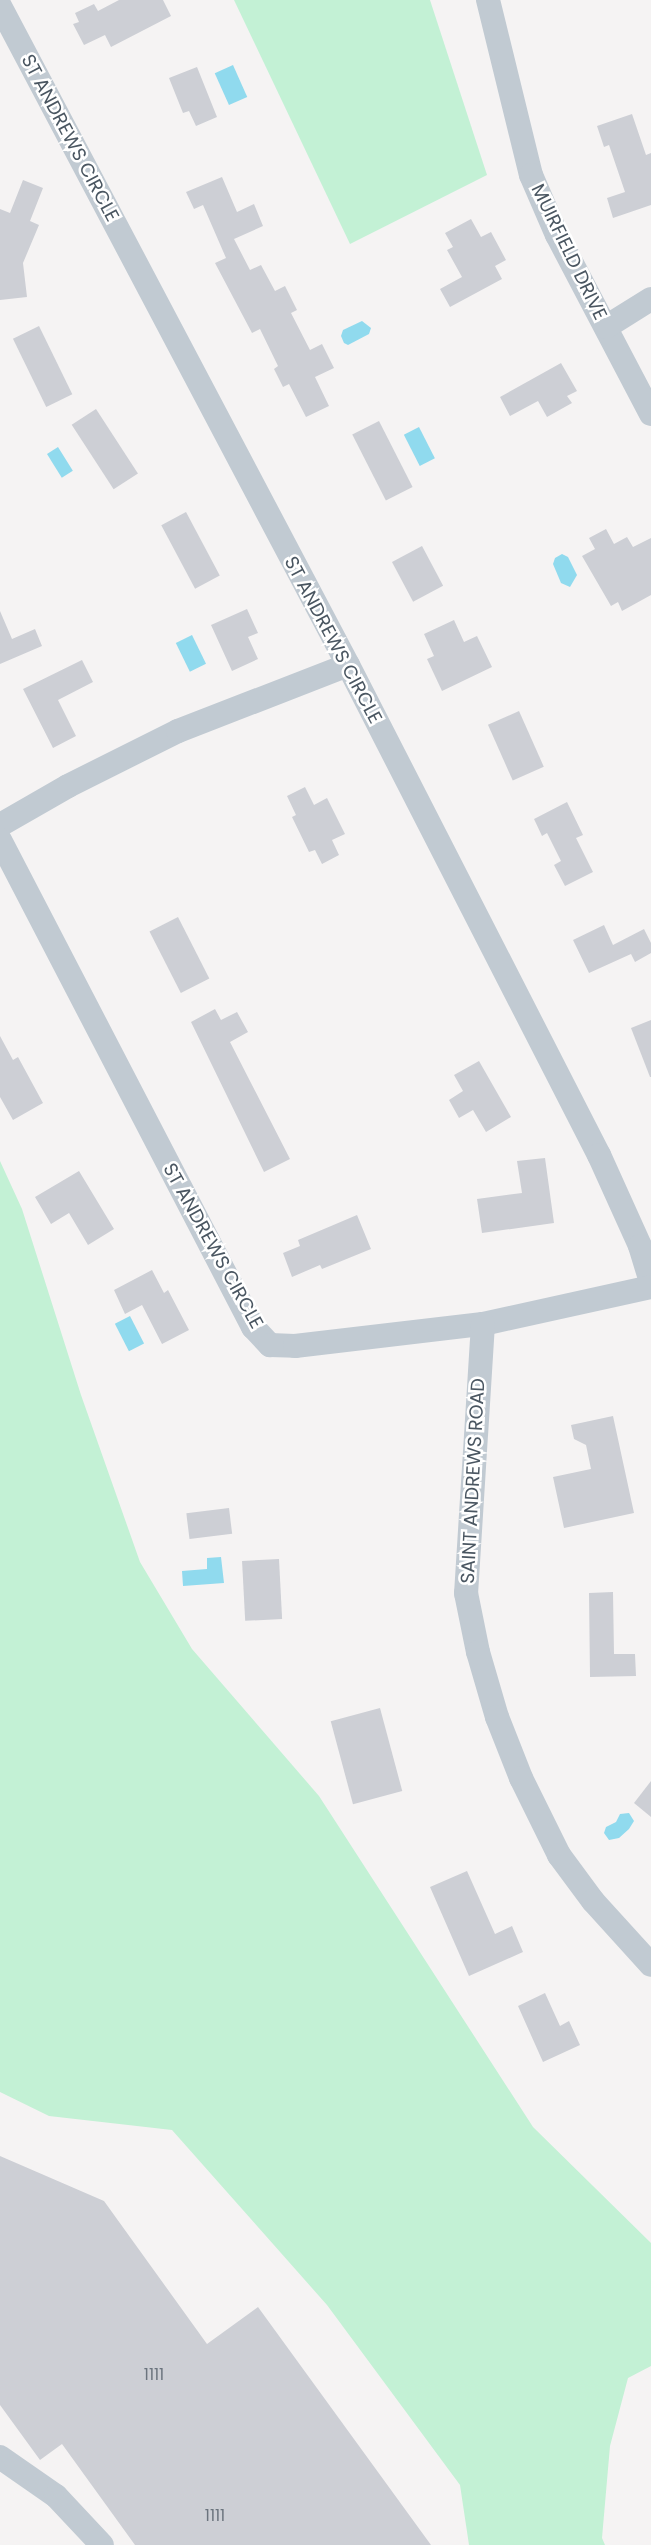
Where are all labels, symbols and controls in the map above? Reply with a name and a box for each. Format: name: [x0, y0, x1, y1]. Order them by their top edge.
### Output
street label: ST ANDREWS CIRCLE: [16, 51, 124, 225]
street label: MUIRFIELD DRIVE: [526, 180, 612, 324]
street label: ST ANDREWS CIRCLE: [279, 553, 387, 727]
street label: ST ANDREWS CIRCLE: [158, 1159, 268, 1333]
street label: SAINT ANDREWS ROAD: [456, 1378, 490, 1584]
house number: 1111: [144, 2365, 164, 2385]
house number: 1111: [205, 2506, 225, 2526]

